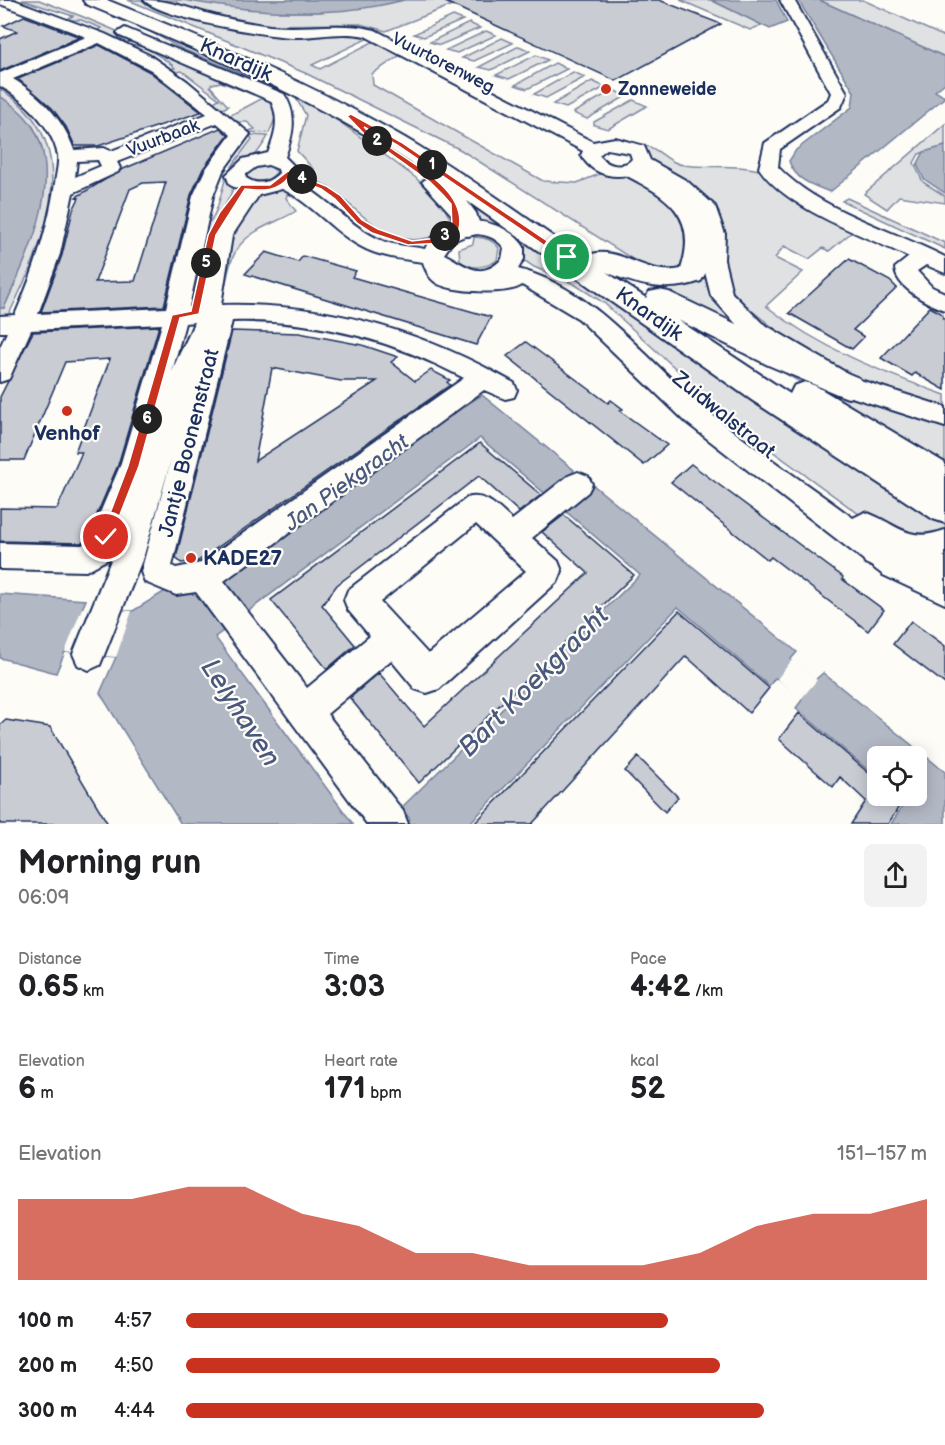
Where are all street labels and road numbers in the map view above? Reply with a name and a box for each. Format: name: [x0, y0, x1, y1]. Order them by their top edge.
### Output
street label: Vuurtorenweg: [388, 28, 498, 98]
street label: Knardijk: [196, 33, 277, 87]
street label: Vuurbaak: [124, 114, 203, 161]
street label: Knardijk: [610, 282, 688, 347]
street label: Jantje Boonenstraat: [153, 346, 225, 540]
street label: Zuidwalstraat: [667, 365, 781, 464]

